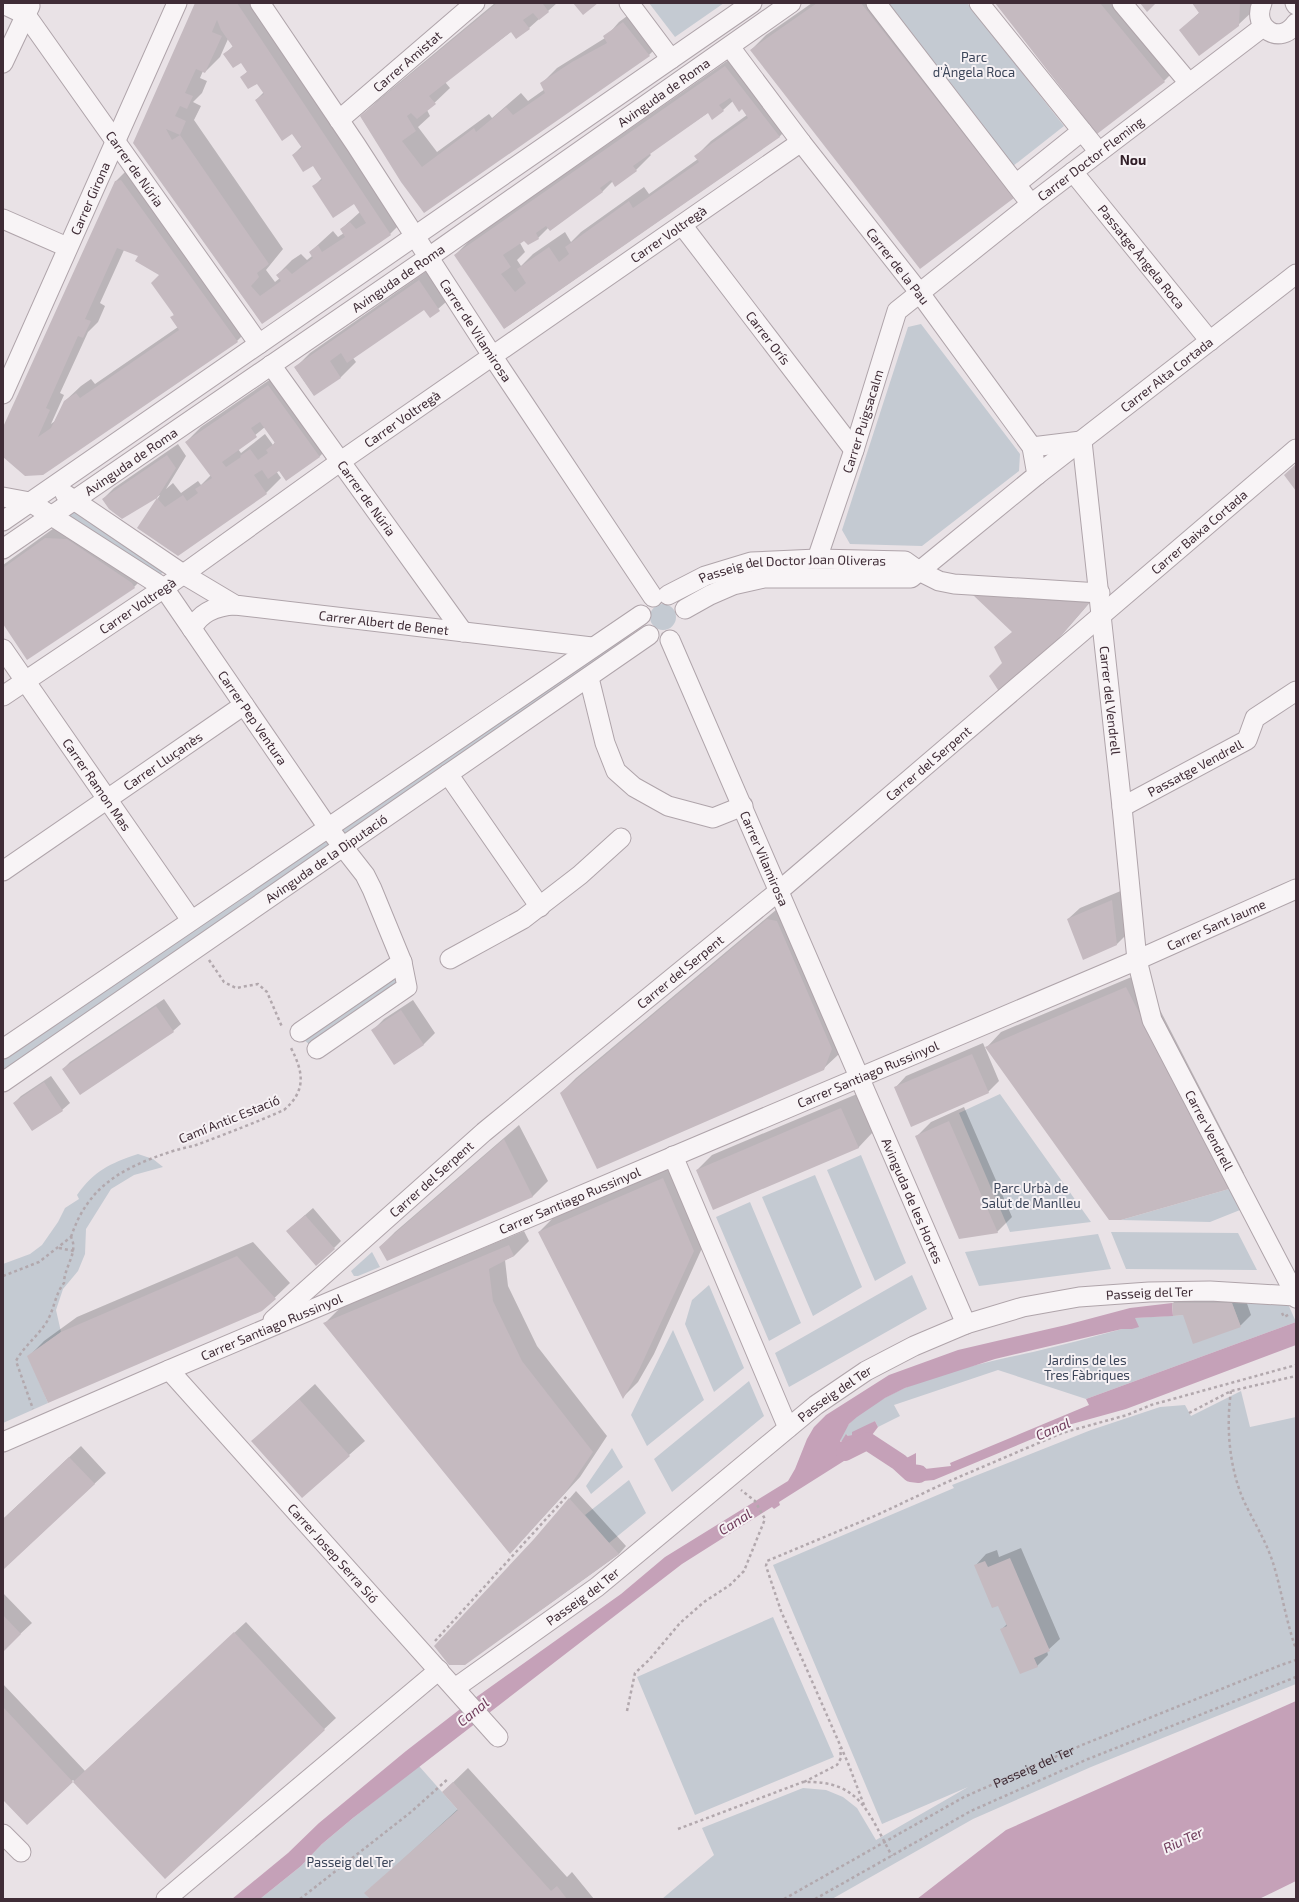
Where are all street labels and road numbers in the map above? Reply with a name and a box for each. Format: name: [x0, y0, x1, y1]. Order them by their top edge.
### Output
street label: Carrer Amistat: [370, 27, 445, 95]
street label: Avinguda de Roma: [614, 55, 713, 130]
street label: Carrer Doctor Fleming: [1034, 113, 1147, 204]
street label: Carrer de Núria: [103, 128, 167, 210]
street label: Carrer Girona: [67, 160, 113, 237]
street label: Passatge Àngela Roca: [1095, 201, 1189, 312]
street label: Carrer Voltregà: [627, 202, 710, 266]
street label: Carrer de la Pau: [863, 224, 933, 308]
street label: Avinguda de Roma: [349, 241, 448, 316]
street label: Carrer de Vilamirosa: [437, 276, 515, 385]
street label: Carrer Orís: [743, 308, 794, 368]
street label: Carrer Alta Cortada: [1117, 334, 1216, 415]
street label: Carrer Puigsacalm: [839, 368, 886, 475]
street label: Carrer Voltregà: [361, 387, 443, 451]
street label: Avinguda de Roma: [81, 424, 180, 499]
street label: Carrer de Núria: [334, 457, 399, 539]
street label: Carrer Baixa Cortada: [1147, 486, 1250, 578]
street label: Passeig del Doctor Joan Oliveras: [696, 551, 886, 586]
street label: Carrer Voltregà: [96, 574, 179, 637]
street label: Carrer Albert de Benet: [318, 607, 450, 638]
street label: Carrer del Vendrell: [1096, 645, 1124, 756]
street label: Carrer Pep Ventura: [215, 667, 291, 768]
street label: Carrer del Serpent: [882, 722, 974, 804]
street label: Carrer Lluçanès: [120, 728, 205, 794]
street label: Carrer Ramon Mas: [59, 735, 135, 834]
street label: Passatge Vendrell: [1145, 736, 1246, 800]
street label: Carrer Vilamirosa: [737, 808, 792, 909]
street label: Avinguda de la Diputació: [262, 811, 390, 906]
street label: Carrer Sant Jaume: [1164, 896, 1268, 954]
street label: Carrer del Serpent: [634, 931, 727, 1012]
street label: Carrer Santiago Russinyol: [795, 1037, 941, 1111]
street label: Carrer Vendrell: [1182, 1087, 1237, 1173]
street label: Camí Antic Estació: [176, 1091, 282, 1147]
street label: Avinguda de les Hortes: [878, 1135, 947, 1266]
street label: Carrer del Serpent: [386, 1137, 477, 1221]
street label: Carrer Santiago Russinyol: [496, 1163, 643, 1237]
street label: Passeig del Ter: [1105, 1283, 1193, 1303]
street label: Carrer Santiago Russinyol: [198, 1290, 345, 1364]
street label: Passeig del Ter: [794, 1362, 874, 1425]
street label: Carrer Josep Serra Sió: [285, 1500, 382, 1606]
street label: Passeig del Ter: [543, 1564, 622, 1629]
street label: Passeig del Ter: [990, 1741, 1077, 1791]

